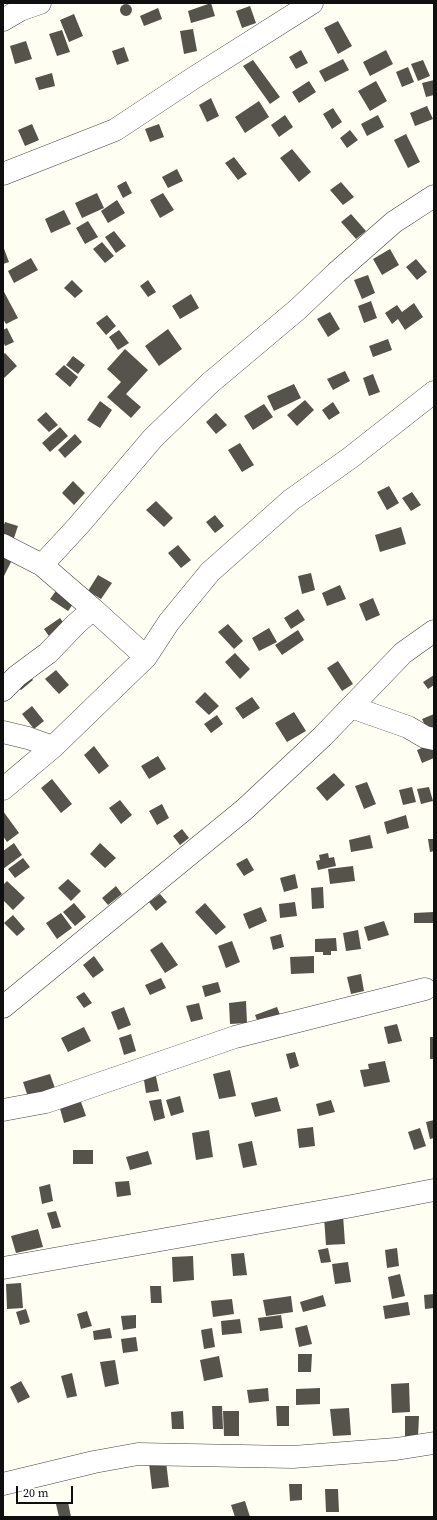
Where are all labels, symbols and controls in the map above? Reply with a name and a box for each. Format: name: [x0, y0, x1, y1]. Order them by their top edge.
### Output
scale bar: [18, 1478, 75, 1504]
text: 20 m: [23, 1485, 49, 1501]

